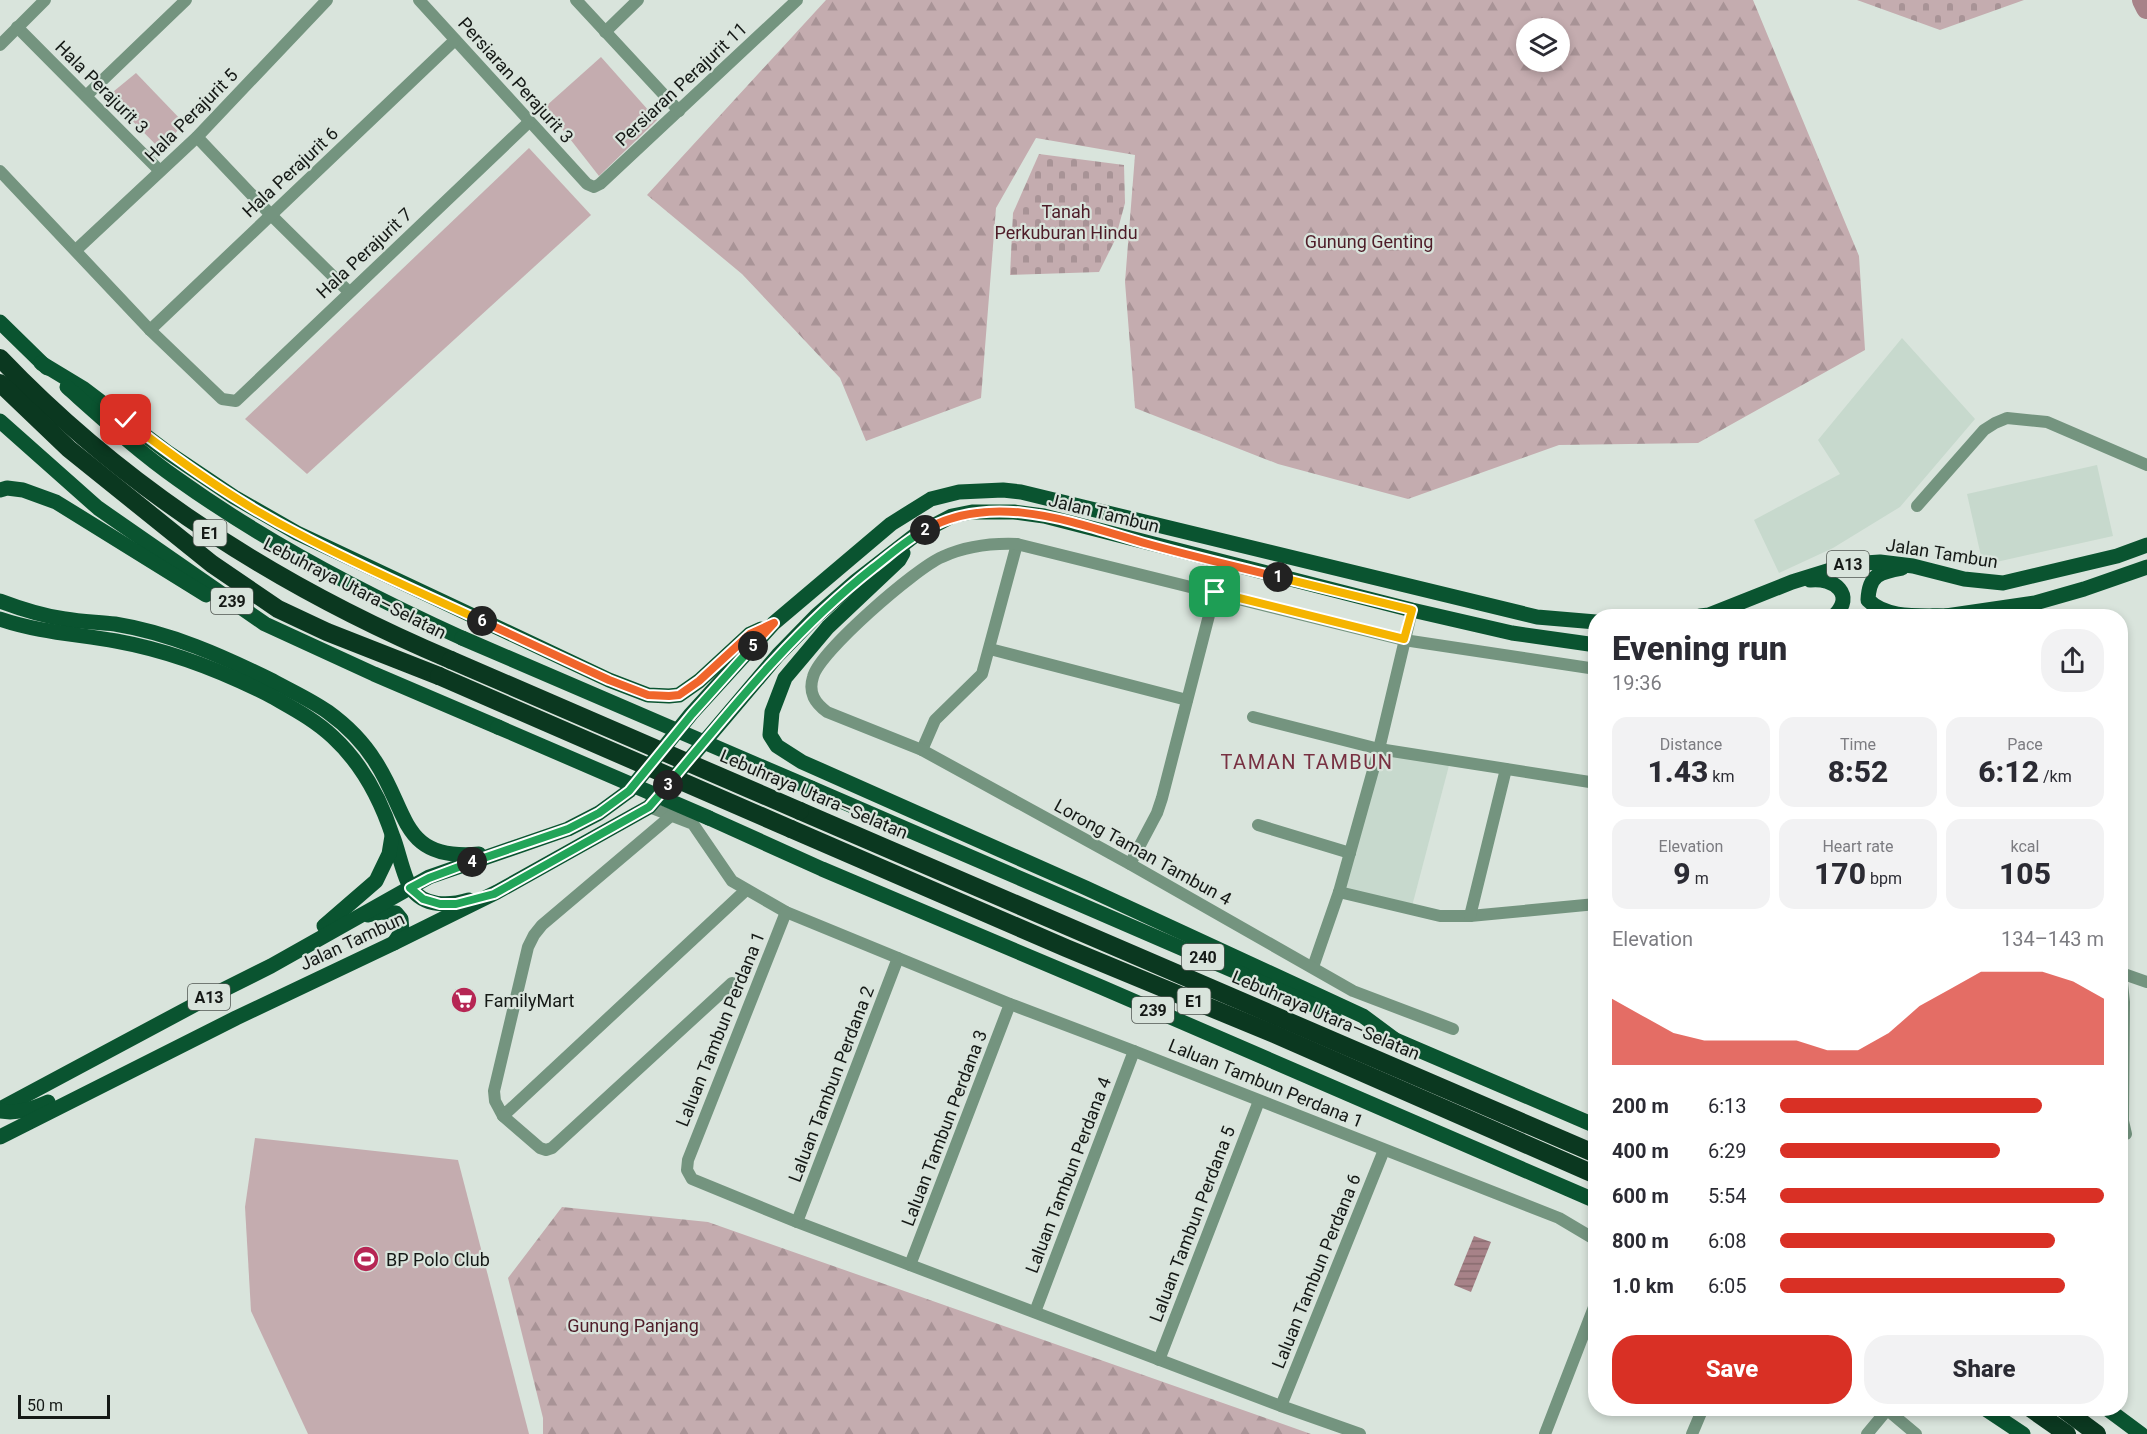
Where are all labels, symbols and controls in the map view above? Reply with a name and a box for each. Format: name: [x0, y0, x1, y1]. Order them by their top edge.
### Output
street label: Persiaran Perajurit 3: [454, 13, 578, 147]
street label: Persiaran Perajurit 11: [611, 18, 751, 150]
map controls: [1516, 18, 1570, 72]
button: layers: [1516, 18, 1570, 72]
street label: Hala Perajurit 3: [51, 36, 153, 138]
street label: Hala Perajurit 5: [140, 64, 242, 166]
street label: Hala Perajurit 6: [238, 122, 342, 222]
park label: Tanah Perkuburan Hindu: [994, 201, 1138, 243]
street label: Hala Perajurit 7: [312, 203, 416, 303]
park label: Gunung Genting: [1305, 231, 1433, 252]
pin: [100, 394, 151, 445]
icon: check: [109, 403, 142, 436]
street label: Jalan Tambun: [1047, 489, 1161, 537]
pin: 2: [910, 515, 940, 545]
road number: E1: [194, 520, 226, 546]
text: 2: [920, 520, 930, 539]
street label: Lebuhraya Utara–Selatan: [260, 533, 450, 643]
street label: Jalan Tambun: [1884, 534, 2000, 572]
road number: A13: [1827, 551, 1869, 577]
pin: 1: [1263, 562, 1293, 592]
pin: [1189, 566, 1240, 617]
text: 1: [1273, 567, 1283, 586]
icon: arrive: [1198, 575, 1231, 608]
road number: 239: [211, 588, 253, 614]
pin: 6: [467, 606, 497, 636]
text: 6: [477, 611, 487, 630]
text: Evening run: [1612, 629, 1787, 668]
button: share: [2041, 629, 2104, 692]
pin: 5: [738, 631, 768, 661]
text: 5: [748, 636, 758, 655]
text: 19:36: [1612, 671, 1662, 695]
text: Distance: [1660, 735, 1722, 754]
text: Time: [1840, 735, 1876, 754]
text: Pace: [2007, 735, 2043, 754]
street label: Lebuhraya Utara–Selatan: [717, 745, 911, 843]
district label: TAMAN TAMBUN: [1220, 750, 1394, 774]
text: 1.43: [1648, 754, 1708, 789]
text: 8:52: [1828, 754, 1888, 789]
text: 6:12: [1978, 754, 2039, 789]
text: km: [1708, 767, 1734, 786]
text: /km: [2039, 767, 2072, 786]
pin: 3: [653, 770, 683, 800]
text: 3: [663, 775, 673, 794]
street label: Lorong Taman Tambun 4: [1051, 794, 1235, 910]
text: Elevation: [1659, 837, 1723, 856]
text: Heart rate: [1822, 837, 1894, 856]
text: kcal: [2011, 837, 2039, 856]
pin: 4: [457, 847, 487, 877]
text: 4: [467, 852, 477, 871]
text: 9: [1673, 856, 1691, 891]
text: 170: [1814, 856, 1866, 891]
text: 105: [1999, 856, 2051, 891]
text: m: [1691, 869, 1709, 888]
text: bpm: [1866, 869, 1902, 888]
street label: Jalan Tambun: [296, 908, 408, 974]
text: Elevation: [1612, 927, 1693, 951]
text: 134–143 m: [2001, 927, 2104, 951]
street label: Laluan Tambun Perdana 1: [671, 928, 769, 1130]
road number: 240: [1182, 944, 1224, 970]
street label: Lebuhraya Utara–Selatan: [1229, 966, 1423, 1064]
street label: Laluan Tambun Perdana 2: [784, 983, 878, 1185]
road number: A13: [188, 984, 230, 1010]
supermarket icon: FamilyMart: [449, 985, 479, 1015]
road number: E1: [1178, 988, 1210, 1014]
place label: FamilyMart: [484, 990, 575, 1011]
road number: 239: [1132, 997, 1174, 1023]
street label: Laluan Tambun Perdana 3: [897, 1027, 991, 1229]
street label: Laluan Tambun Perdana 1: [1165, 1034, 1367, 1132]
street label: Laluan Tambun Perdana 4: [1021, 1074, 1115, 1276]
text: 200 m: [1612, 1094, 1669, 1118]
text: 6:13: [1708, 1094, 1747, 1118]
street label: Laluan Tambun Perdana 5: [1145, 1123, 1239, 1325]
text: 400 m: [1612, 1139, 1669, 1163]
text: 6:29: [1708, 1139, 1747, 1163]
street label: Laluan Tambun Perdana 6: [1267, 1170, 1365, 1372]
text: 600 m: [1612, 1184, 1669, 1208]
text: 5:54: [1708, 1184, 1747, 1208]
text: 800 m: [1612, 1229, 1669, 1253]
text: 6:08: [1708, 1229, 1747, 1253]
sports icon: BP Polo Club: [351, 1244, 381, 1274]
place label: BP Polo Club: [386, 1249, 490, 1270]
text: 1.0 km: [1612, 1274, 1674, 1298]
text: 6:05: [1708, 1274, 1747, 1298]
park label: Gunung Panjang: [567, 1315, 699, 1336]
button: Save: [1612, 1335, 1852, 1404]
button: Share: [1864, 1335, 2104, 1404]
scale bar: [18, 1392, 110, 1420]
text: 50 m: [27, 1396, 63, 1415]

